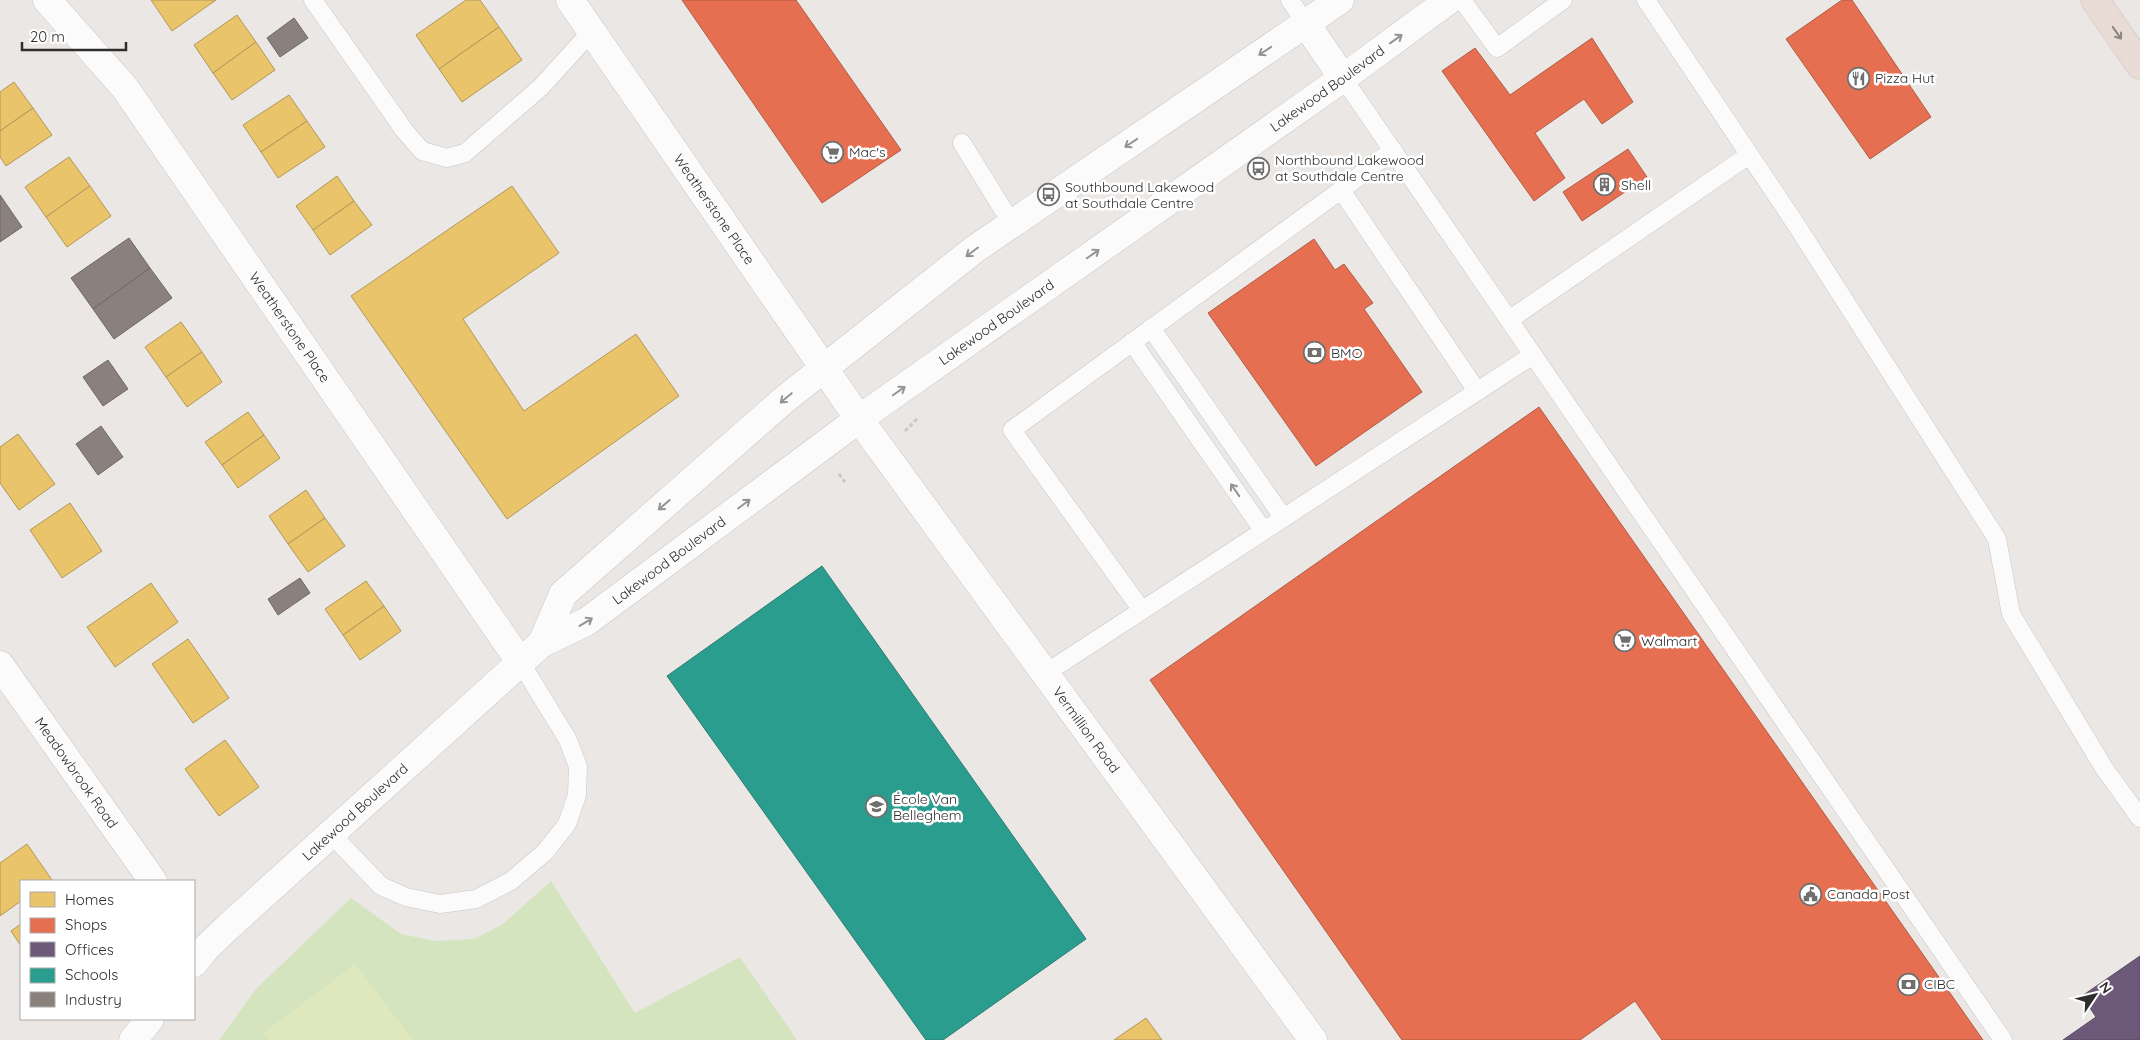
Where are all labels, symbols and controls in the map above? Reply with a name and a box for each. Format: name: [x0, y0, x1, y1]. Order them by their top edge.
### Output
scale bar: [22, 20, 126, 52]
one-way arrow: [2112, 25, 2122, 39]
text: 20 m: [30, 27, 65, 46]
one-way arrow: [1389, 34, 1403, 44]
street label: Lakewood Boulevard: [1266, 42, 1388, 136]
one-way arrow: [1258, 46, 1272, 56]
restaurant icon: Pizza Hut: [1847, 66, 1871, 90]
place label: Pizza Hut: [1875, 69, 1935, 87]
one-way arrow: [1124, 138, 1138, 148]
supermarket icon: Mac's: [821, 140, 845, 164]
place label: Mac's: [849, 143, 886, 161]
street label: Weatherstone Place: [670, 150, 759, 268]
place label: Northbound Lakewood at Southdale Centre: [1275, 151, 1424, 185]
bus stop icon: Northbound Lakewood at Southdale Centre: [1247, 156, 1271, 180]
building icon: Shell: [1593, 173, 1617, 197]
place label: Shell: [1621, 176, 1651, 194]
place label: Southbound Lakewood at Southdale Centre: [1065, 178, 1214, 212]
bus stop icon: Southbound Lakewood at Southdale Centre: [1037, 183, 1061, 207]
one-way arrow: [965, 247, 979, 257]
one-way arrow: [1085, 249, 1099, 259]
street label: Weatherstone Place: [245, 268, 334, 386]
street label: Lakewood Boulevard: [935, 275, 1057, 369]
bank icon: BMO: [1303, 341, 1327, 365]
place label: BMO: [1331, 344, 1363, 362]
one-way arrow: [892, 386, 906, 396]
one-way arrow: [780, 393, 793, 404]
one-way arrow: [1230, 483, 1240, 497]
one-way arrow: [737, 499, 751, 509]
one-way arrow: [658, 500, 671, 511]
street label: Lakewood Boulevard: [609, 512, 729, 608]
one-way arrow: [578, 616, 592, 626]
supermarket icon: Walmart: [1613, 629, 1637, 653]
place label: Walmart: [1641, 632, 1698, 650]
street label: Vermillion Road: [1049, 683, 1124, 777]
street label: Meadowbrook Road: [31, 714, 122, 832]
street label: Lakewood Boulevard: [298, 759, 412, 865]
place label: École Van Belleghem: [893, 790, 962, 824]
school or university icon: École Van Belleghem: [865, 795, 889, 819]
legend: [20, 880, 195, 1020]
public building icon: Canada Post: [1799, 882, 1823, 906]
place label: Canada Post: [1827, 885, 1910, 903]
text: Homes: [65, 890, 114, 909]
text: Shops: [65, 915, 107, 934]
text: Offices: [65, 940, 114, 959]
text: Schools: [65, 965, 118, 984]
north arrow: [2070, 970, 2120, 1020]
bank icon: CIBC: [1896, 972, 1920, 996]
place label: CIBC: [1924, 975, 1955, 993]
text: N: [2095, 978, 2116, 997]
text: Industry: [65, 990, 122, 1009]

